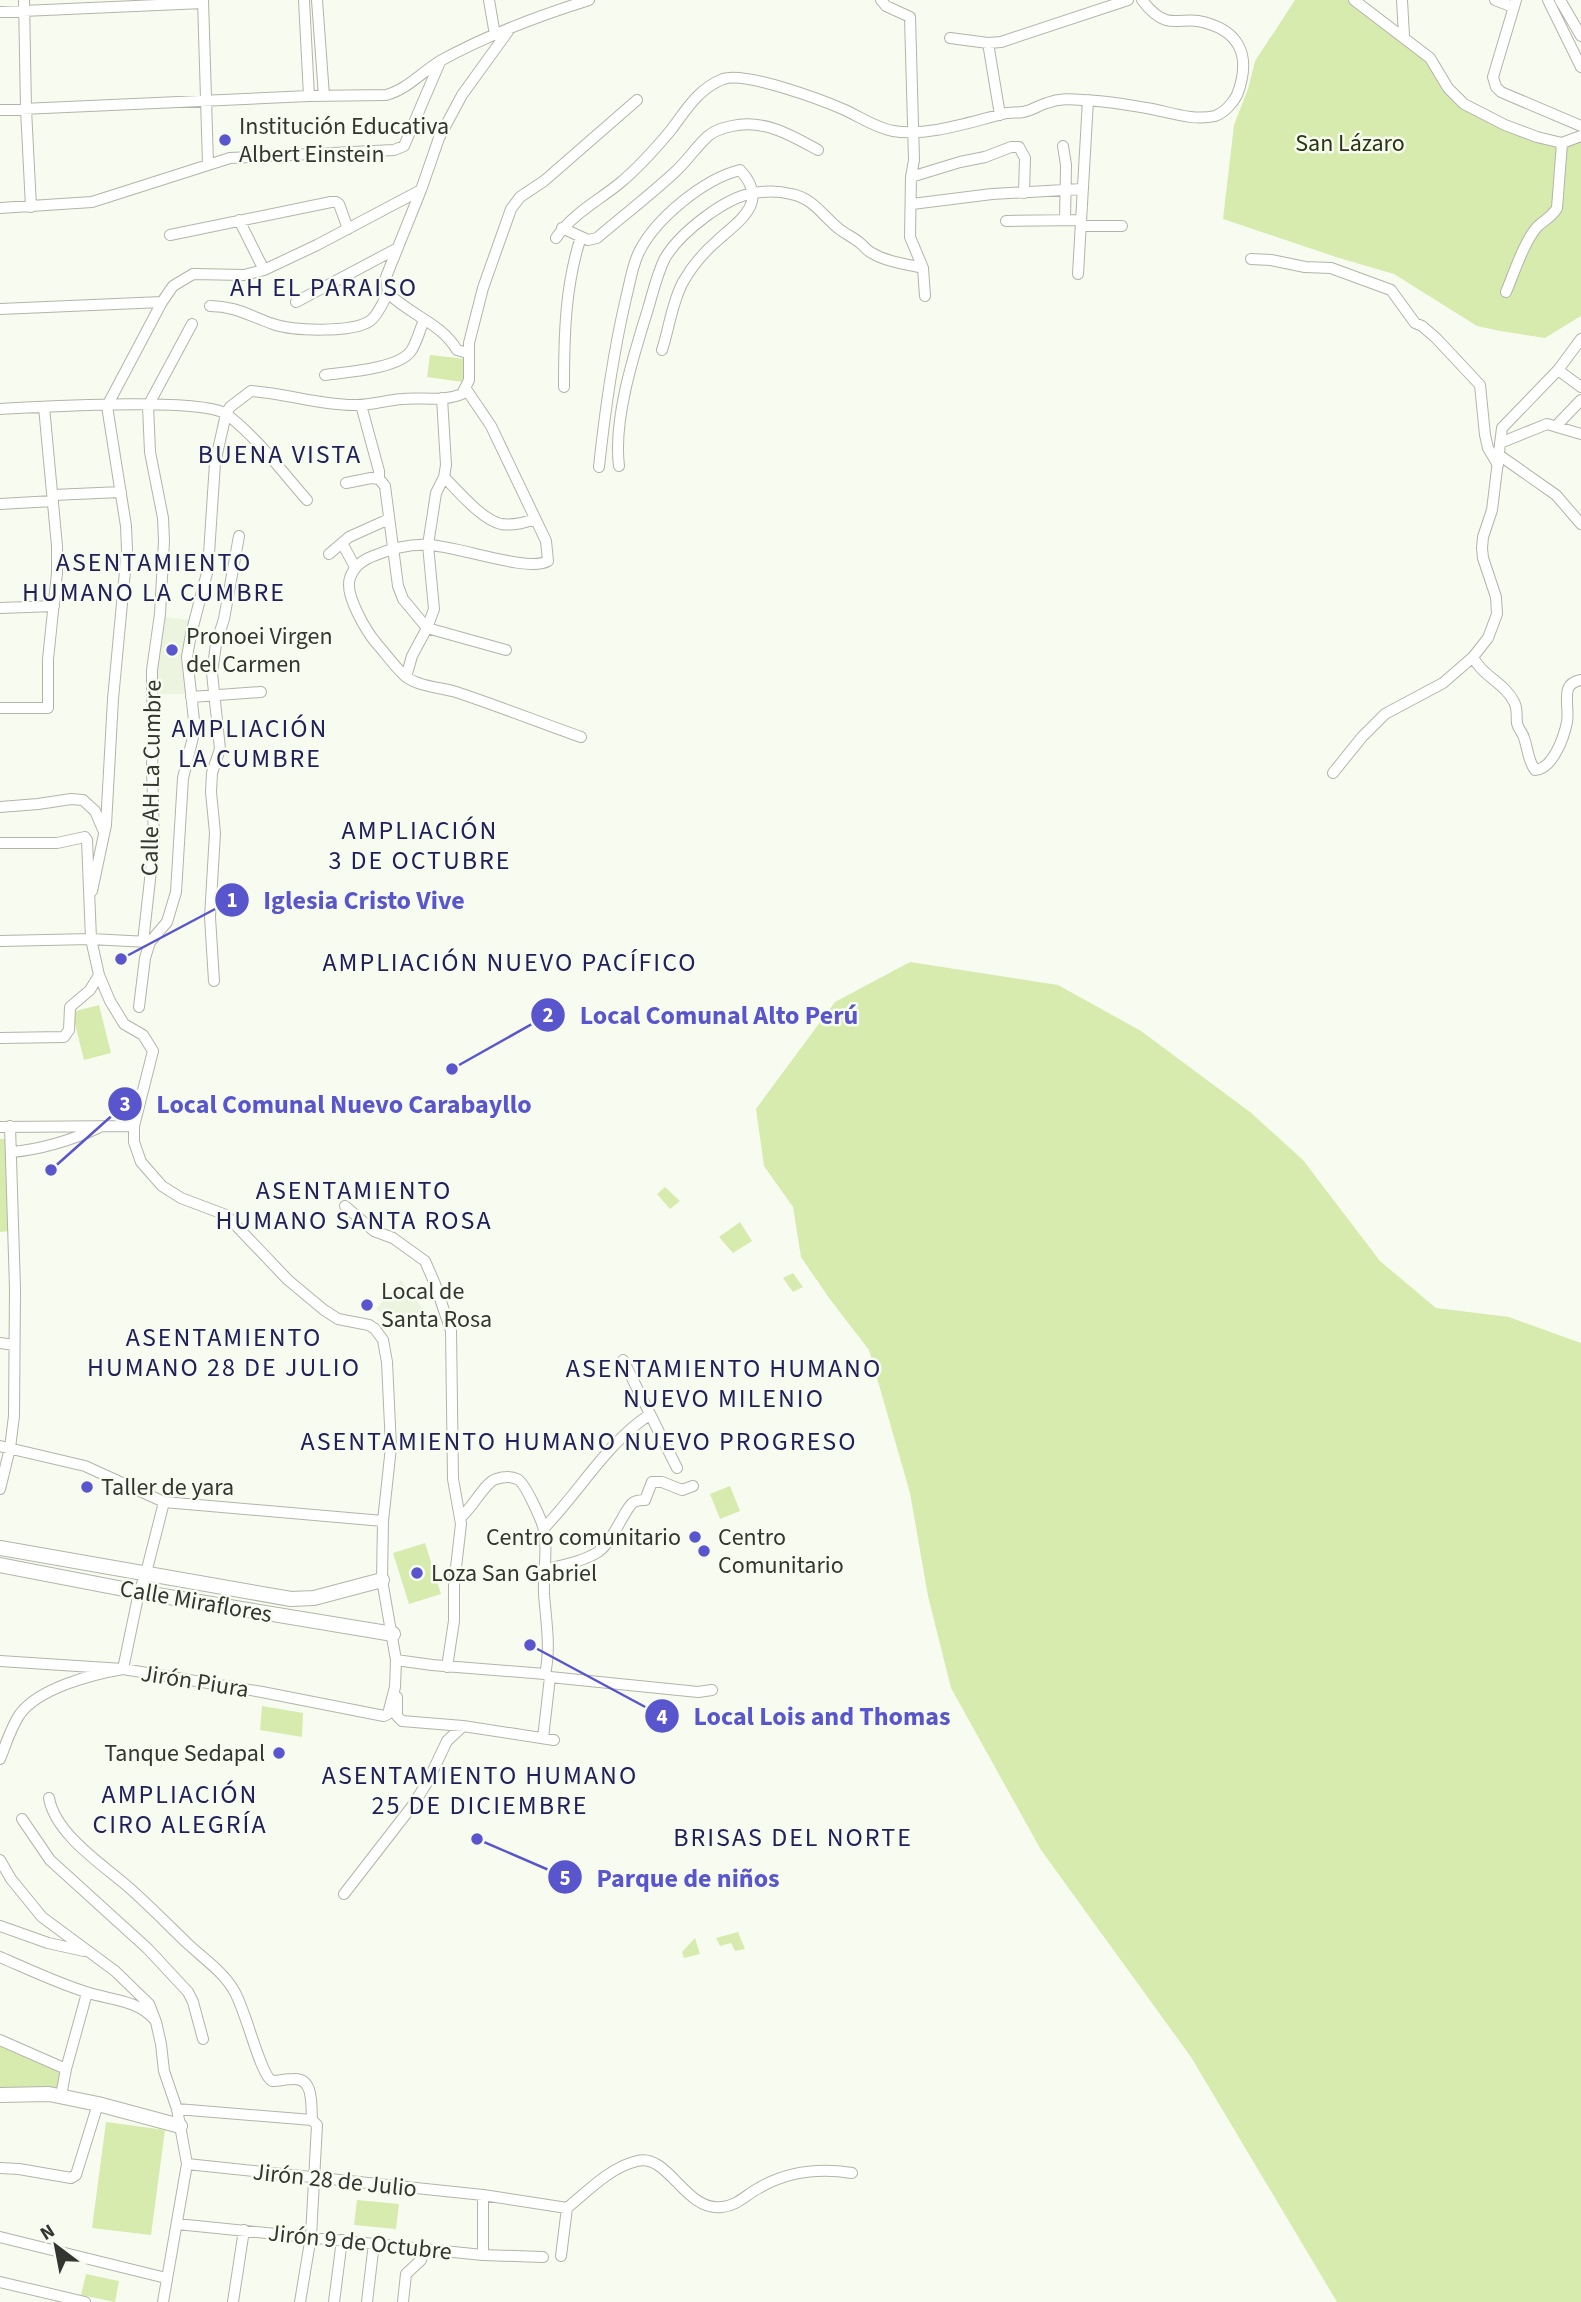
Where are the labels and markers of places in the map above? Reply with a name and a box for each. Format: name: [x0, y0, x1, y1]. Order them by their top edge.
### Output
place label: Institución Educativa Albert Einstein: [239, 109, 449, 172]
marker: Institución Educativa Albert Einstein: [217, 132, 233, 148]
place label: Pronoei Virgen del Carmen: [186, 619, 333, 682]
marker: Pronoei Virgen del Carmen: [164, 642, 180, 658]
callout: Iglesia Cristo Vive: [215, 876, 479, 923]
callout: Local Comunal Alto Perú: [530, 991, 872, 1038]
callout: Local Comunal Nuevo Carabayllo: [107, 1080, 545, 1127]
place label: Local de Santa Rosa: [381, 1274, 492, 1337]
marker: Local de Santa Rosa: [359, 1297, 375, 1313]
place label: Taller de yara: [101, 1470, 234, 1505]
marker: Taller de yara: [79, 1479, 95, 1495]
place label: Centro comunitario: [486, 1520, 681, 1555]
place label: Centro Comunitario: [718, 1520, 844, 1583]
marker: Centro comunitario: [687, 1529, 703, 1545]
marker: Centro Comunitario: [696, 1543, 712, 1559]
place label: Loza San Gabriel: [431, 1556, 597, 1591]
marker: Loza San Gabriel: [409, 1565, 425, 1581]
callout: Local Lois and Thomas: [645, 1693, 965, 1740]
place label: Tanque Sedapal: [104, 1736, 265, 1771]
marker: Tanque Sedapal: [271, 1745, 287, 1761]
callout: Parque de niños: [548, 1854, 794, 1901]

